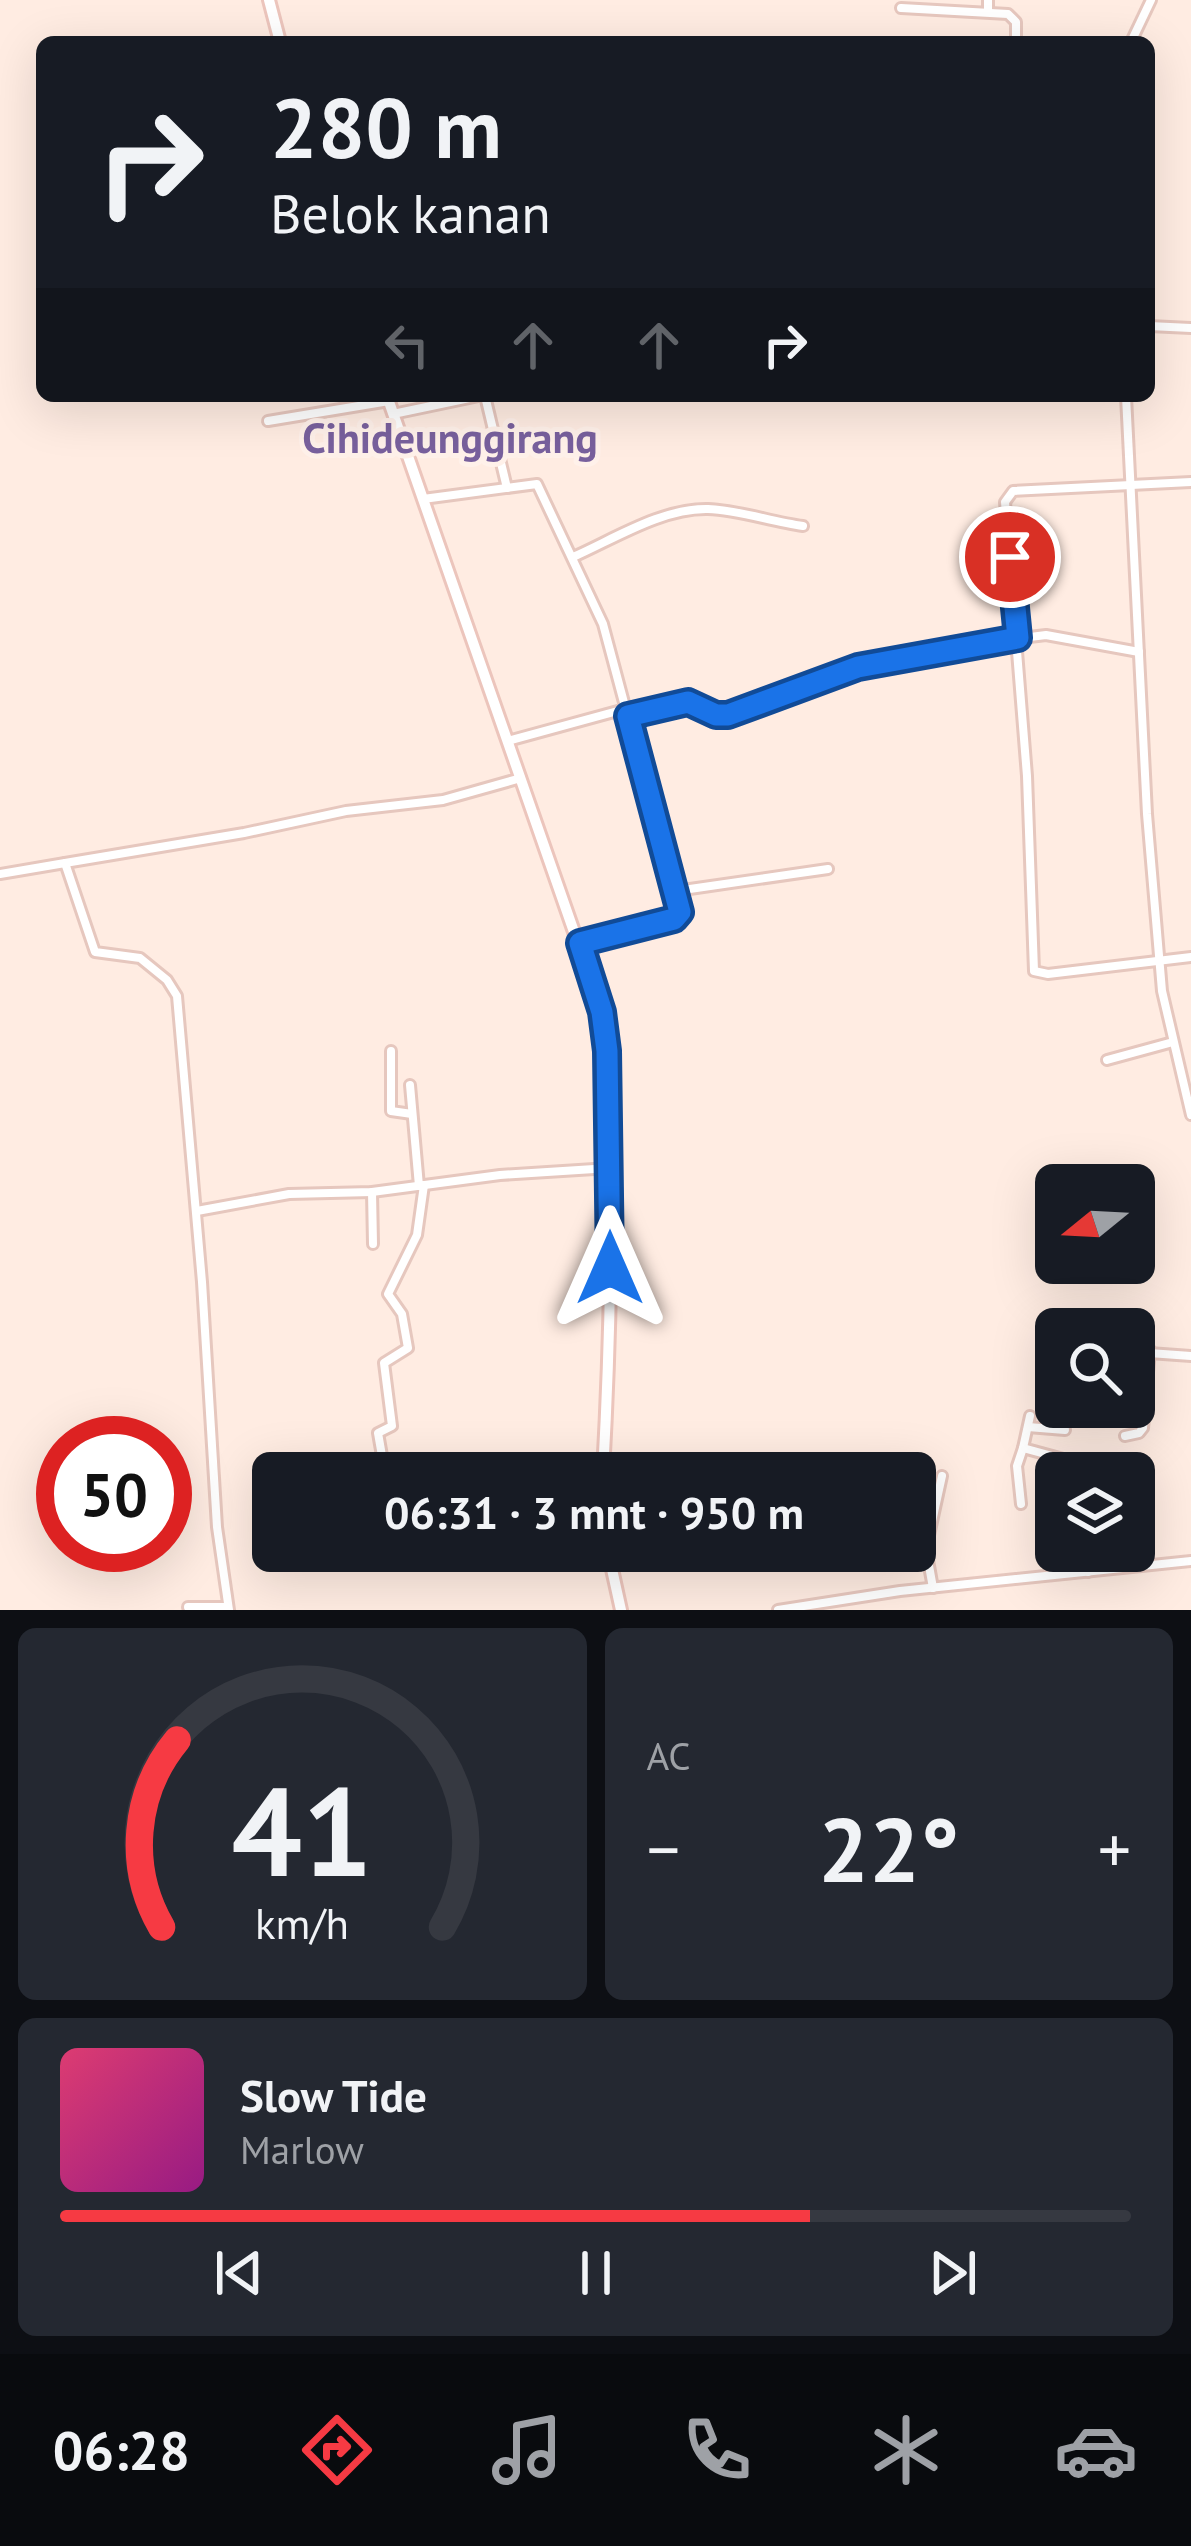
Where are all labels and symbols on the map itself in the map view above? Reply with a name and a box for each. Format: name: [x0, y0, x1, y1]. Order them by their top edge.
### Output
district label: Cihideunggirang: [302, 410, 598, 465]
pin: [959, 506, 1061, 608]
north arrow: [1035, 1164, 1155, 1284]
position arrow: [547, 1205, 673, 1331]
speed limit sign: 50: [36, 1416, 192, 1572]

